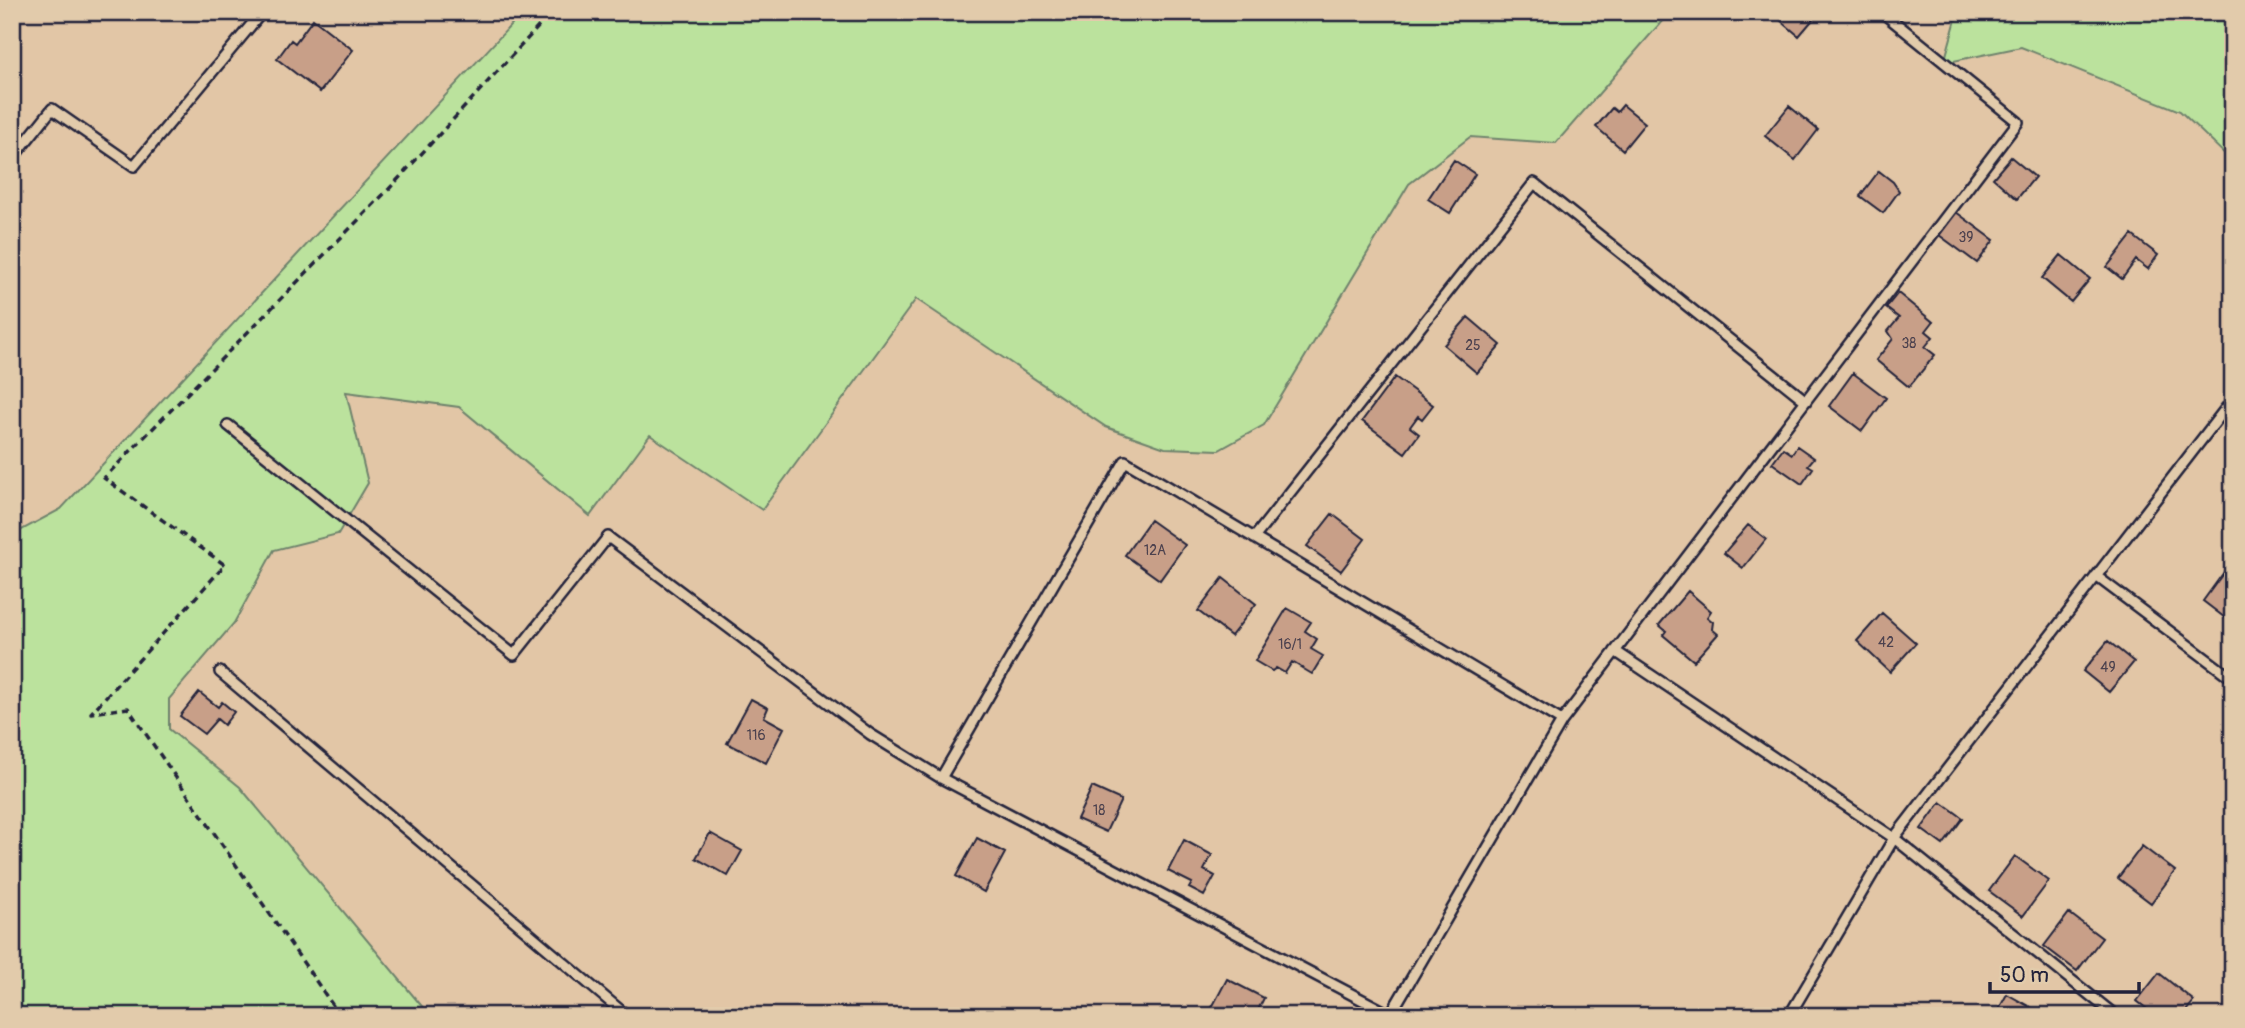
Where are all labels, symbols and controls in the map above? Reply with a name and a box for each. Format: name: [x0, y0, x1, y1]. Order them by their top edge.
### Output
house number: 39: [1958, 229, 1974, 246]
house number: 38: [1902, 335, 1916, 352]
house number: 25: [1465, 337, 1481, 354]
house number: 12А: [1144, 542, 1166, 559]
house number: 42: [1878, 634, 1894, 651]
house number: 16/1: [1278, 636, 1302, 653]
house number: 49: [2100, 659, 2116, 676]
house number: 116: [746, 727, 766, 744]
house number: 18: [1093, 802, 1105, 819]
scale bar: [1990, 951, 2138, 995]
text: 50 m: [2000, 962, 2049, 989]

